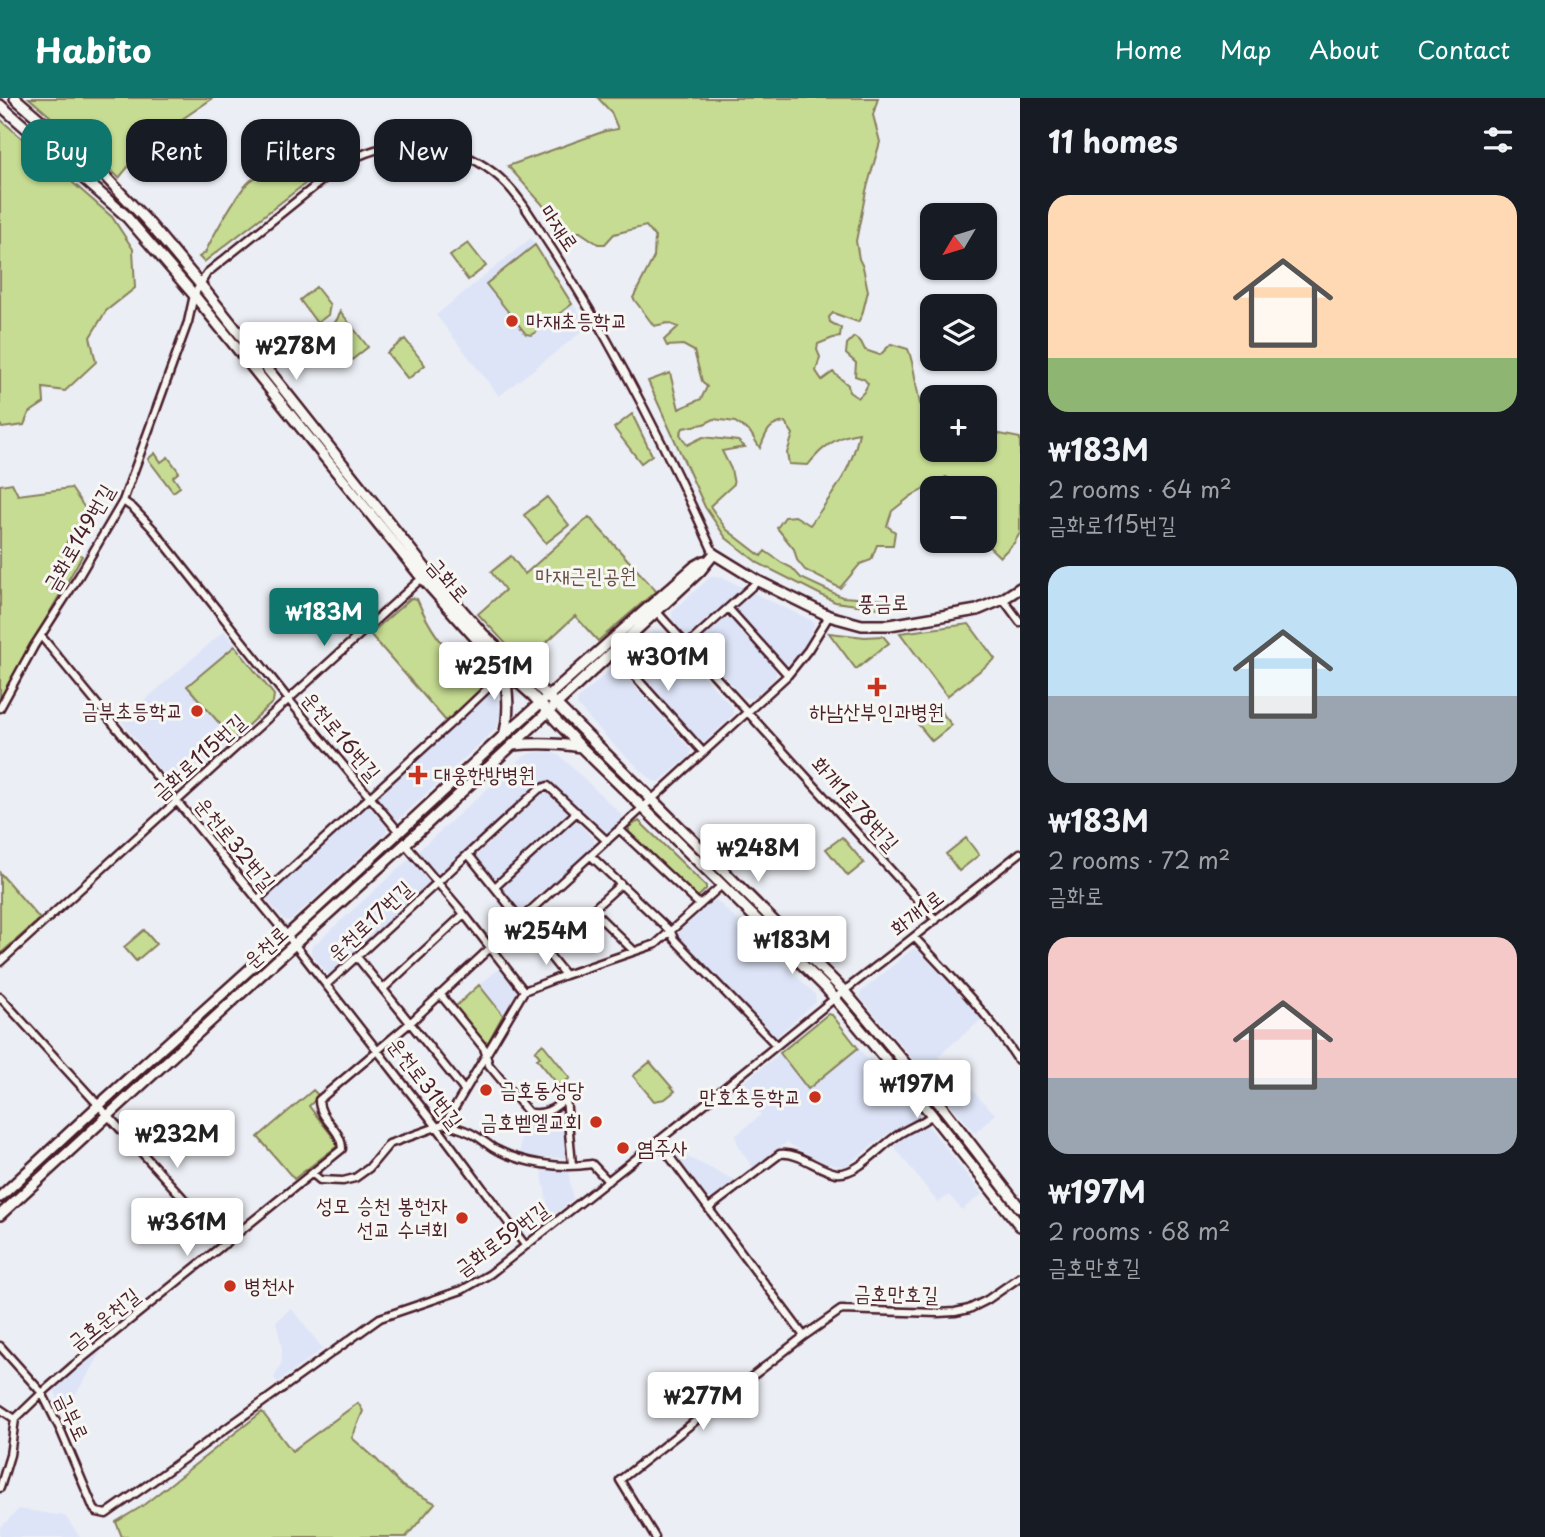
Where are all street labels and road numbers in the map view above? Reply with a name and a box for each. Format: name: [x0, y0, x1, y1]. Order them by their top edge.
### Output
street label: 마재로: [533, 197, 588, 257]
street label: 금화로149번길: [33, 477, 121, 597]
street label: 금화로: [421, 549, 478, 608]
street label: 풍금로: [857, 585, 909, 617]
street label: 운천로16번길: [295, 683, 390, 787]
street label: 금화로115번길: [144, 704, 252, 807]
street label: 화개1로78번길: [805, 748, 908, 857]
street label: 운천로32번길: [189, 789, 285, 897]
street label: 운천로17번길: [319, 872, 418, 967]
street label: 화개1로: [882, 880, 949, 943]
street label: 운천로: [235, 917, 294, 974]
street label: 운천로31번길: [381, 1029, 472, 1135]
street label: 금화로59번길: [447, 1192, 555, 1283]
street label: 금호만호길: [854, 1275, 939, 1309]
street label: 금호운천길: [60, 1278, 146, 1356]
street label: 금부로: [49, 1386, 99, 1446]

